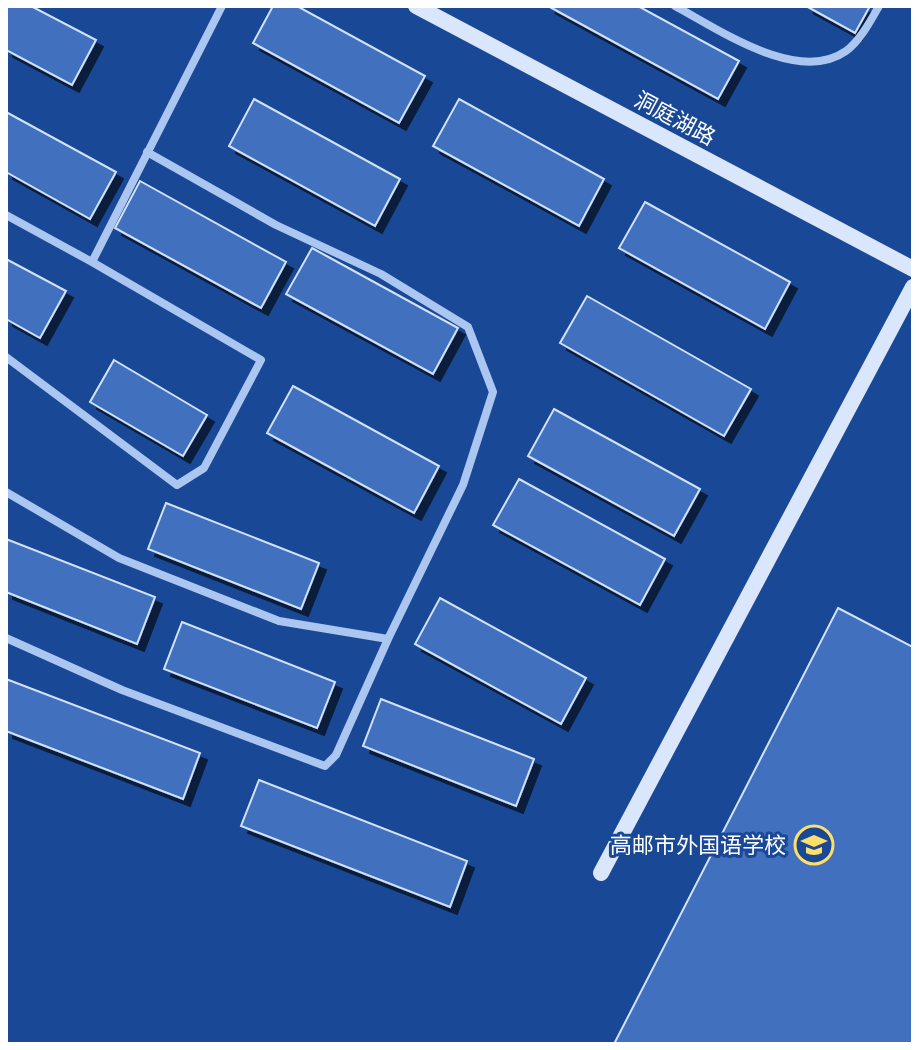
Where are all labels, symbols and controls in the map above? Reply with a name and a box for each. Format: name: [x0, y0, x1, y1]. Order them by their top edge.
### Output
street label: 洞庭湖路: [630, 85, 720, 151]
school or university icon: 高邮市外国语学校: [793, 824, 835, 866]
place label: 高邮市外国语学校: [610, 831, 786, 859]

